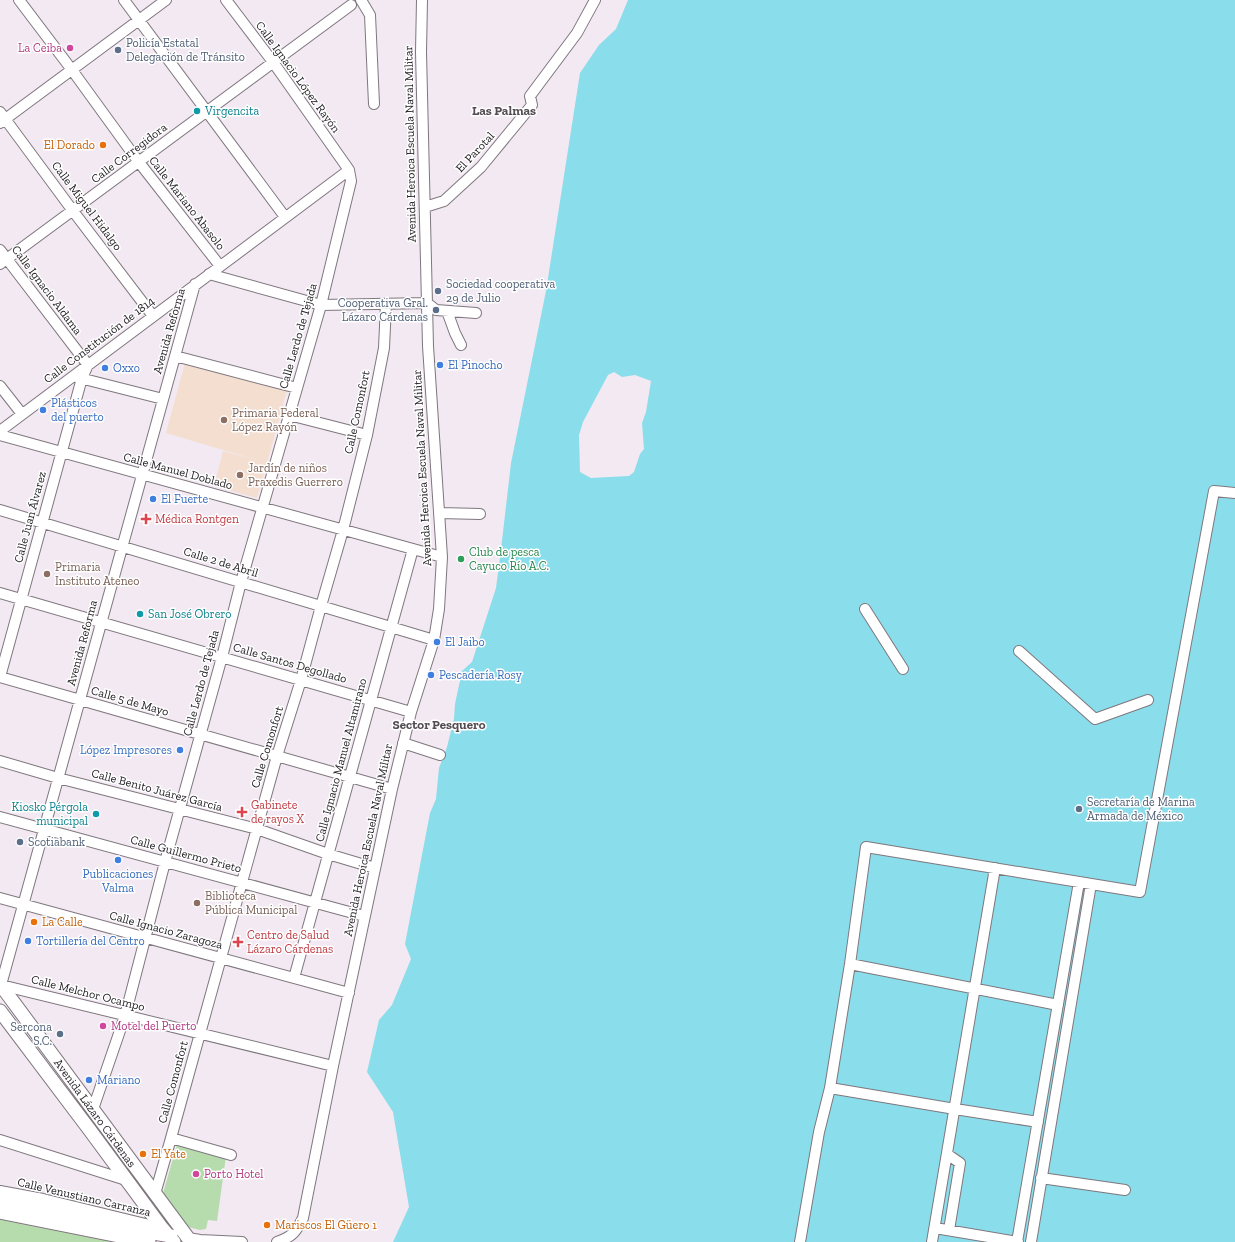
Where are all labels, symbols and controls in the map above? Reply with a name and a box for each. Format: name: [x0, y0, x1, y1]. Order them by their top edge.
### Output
street label: Calle Ignacio López Rayón: [253, 19, 343, 135]
place label: Policía Estatal Delegación de Tránsito: [126, 36, 245, 64]
place label: La Ceiba: [18, 41, 62, 55]
marker: La Ceiba: [65, 43, 75, 53]
marker: Policía Estatal Delegación de Tránsito: [113, 45, 123, 55]
street label: Avenida Heroica Escuela Naval Militar: [401, 45, 419, 243]
district label: Las Palmas: [472, 103, 536, 118]
place label: Virgencita: [204, 104, 259, 118]
marker: Virgencita: [192, 106, 202, 116]
street label: Calle Corregidora: [88, 120, 170, 186]
street label: El Parotal: [453, 129, 497, 175]
place label: El Dorado: [44, 138, 95, 152]
marker: El Dorado: [98, 140, 108, 150]
street label: Calle Mariano Abasolo: [146, 153, 228, 253]
street label: Calle Miguel Hidalgo: [49, 159, 125, 253]
street label: Calle Ignacio Aldama: [9, 243, 85, 338]
place label: Sociedad cooperativa 29 de Julio: [446, 277, 555, 305]
street label: Calle Lerdo de Tejada: [276, 281, 321, 391]
marker: Sociedad cooperativa 29 de Julio: [433, 286, 443, 296]
street label: Avenida Reforma: [150, 287, 188, 375]
street label: Calle Constitución de 1814: [41, 293, 158, 386]
place label: Cooperativa Gral. Lázaro Cárdenas: [338, 296, 428, 324]
marker: Cooperativa Gral. Lázaro Cárdenas: [431, 305, 441, 315]
place label: El Pinocho: [448, 358, 503, 372]
marker: El Pinocho: [435, 360, 445, 370]
place label: Oxxo: [113, 361, 140, 375]
marker: Oxxo: [100, 363, 110, 373]
street label: Calle Comonfort: [341, 368, 373, 455]
street label: Avenida Heroica Escuela Naval Militar: [410, 369, 434, 567]
place label: Plásticos del puerto: [51, 396, 104, 424]
marker: Plásticos del puerto: [38, 405, 48, 415]
place label: Primaria Federal López Rayón: [232, 406, 319, 434]
marker: Primaria Federal López Rayón: [219, 415, 229, 425]
street label: Calle Manuel Doblado: [122, 450, 234, 492]
place label: Jardín de niños Praxedis Guerrero: [248, 461, 343, 489]
street label: Calle Juan Álvarez: [10, 469, 49, 564]
marker: Jardín de niños Praxedis Guerrero: [235, 470, 245, 480]
place label: El Fuerte: [161, 492, 209, 506]
marker: El Fuerte: [148, 494, 158, 504]
place label: Médica Rontgen: [155, 512, 239, 526]
marker: Médica Rontgen: [140, 513, 152, 525]
street label: Calle 2 de Abril: [182, 544, 260, 580]
place label: Club de pesca Cayuco Río A.C.: [469, 545, 549, 573]
marker: Club de pesca Cayuco Río A.C.: [456, 554, 466, 564]
place label: Primaria Instituto Ateneo: [55, 560, 139, 588]
marker: Primaria Instituto Ateneo: [42, 569, 52, 579]
street label: Avenida Reforma: [64, 598, 100, 687]
place label: San José Obrero: [148, 607, 232, 621]
marker: San José Obrero: [135, 609, 145, 619]
street label: Calle Lerdo de Tejada: [180, 628, 223, 738]
place label: El Jaibo: [445, 635, 485, 649]
marker: El Jaibo: [432, 637, 442, 647]
street label: Calle Santos Degollado: [231, 640, 349, 686]
place label: Pescadería Rosy: [439, 668, 523, 682]
marker: Pescadería Rosy: [426, 670, 436, 680]
street label: Calle Ignacio Manuel Altamirano: [312, 677, 370, 843]
street label: Calle 5 de Mayo: [89, 683, 171, 719]
street label: Calle Comonfort: [248, 704, 286, 790]
district label: Sector Pesquero: [393, 717, 486, 732]
street label: Avenida Heroica Escuela Naval Militar: [341, 742, 395, 938]
place label: López Impresores: [80, 743, 172, 757]
marker: López Impresores: [175, 745, 185, 755]
street label: Calle Benito Juárez García: [90, 766, 224, 814]
place label: Secretaría de Marina Armada de México: [1087, 795, 1195, 823]
place label: Gabinete de rayos X: [251, 798, 304, 826]
place label: Kiosko Pérgola municipal: [12, 800, 88, 828]
marker: Secretaría de Marina Armada de México: [1074, 804, 1084, 814]
marker: Gabinete de rayos X: [236, 806, 248, 818]
marker: Kiosko Pérgola municipal: [91, 809, 101, 819]
street label: Calle Guillermo Prieto: [129, 832, 243, 876]
place label: Scotiabank: [28, 835, 86, 849]
marker: Scotiabank: [15, 837, 25, 847]
marker: Publicaciones Valma: [113, 855, 123, 865]
place label: Publicaciones Valma: [83, 867, 153, 895]
place label: Biblioteca Pública Municipal: [205, 889, 297, 917]
marker: Biblioteca Pública Municipal: [192, 898, 202, 908]
street label: Calle Ignacio Zaragoza: [108, 908, 224, 952]
place label: La Calle: [42, 915, 83, 929]
marker: La Calle: [29, 917, 39, 927]
place label: Centro de Salud Lázaro Cárdenas: [247, 928, 333, 956]
place label: Tortillería del Centro: [36, 934, 145, 948]
marker: Tortillería del Centro: [23, 936, 33, 946]
marker: Centro de Salud Lázaro Cárdenas: [232, 936, 244, 948]
street label: Calle Melchor Ocampo: [30, 972, 146, 1014]
place label: Motel del Puerto: [111, 1019, 197, 1033]
place label: Sercona S.C.: [11, 1020, 52, 1048]
marker: Motel del Puerto: [98, 1021, 108, 1031]
marker: Sercona S.C.: [55, 1029, 65, 1039]
street label: Calle Comonfort: [155, 1039, 191, 1125]
street label: Avenida Lázaro Cárdenas: [51, 1056, 139, 1170]
place label: Mariano: [97, 1073, 141, 1087]
marker: Mariano: [84, 1075, 94, 1085]
place label: El Yate: [151, 1147, 186, 1161]
marker: El Yate: [138, 1149, 148, 1159]
place label: Porto Hotel: [204, 1167, 263, 1181]
marker: Porto Hotel: [191, 1169, 201, 1179]
street label: Calle Venustiano Carranza: [16, 1175, 152, 1219]
place label: Mariscos El Güero 1: [275, 1218, 377, 1232]
marker: Mariscos El Güero 1: [262, 1220, 272, 1230]

